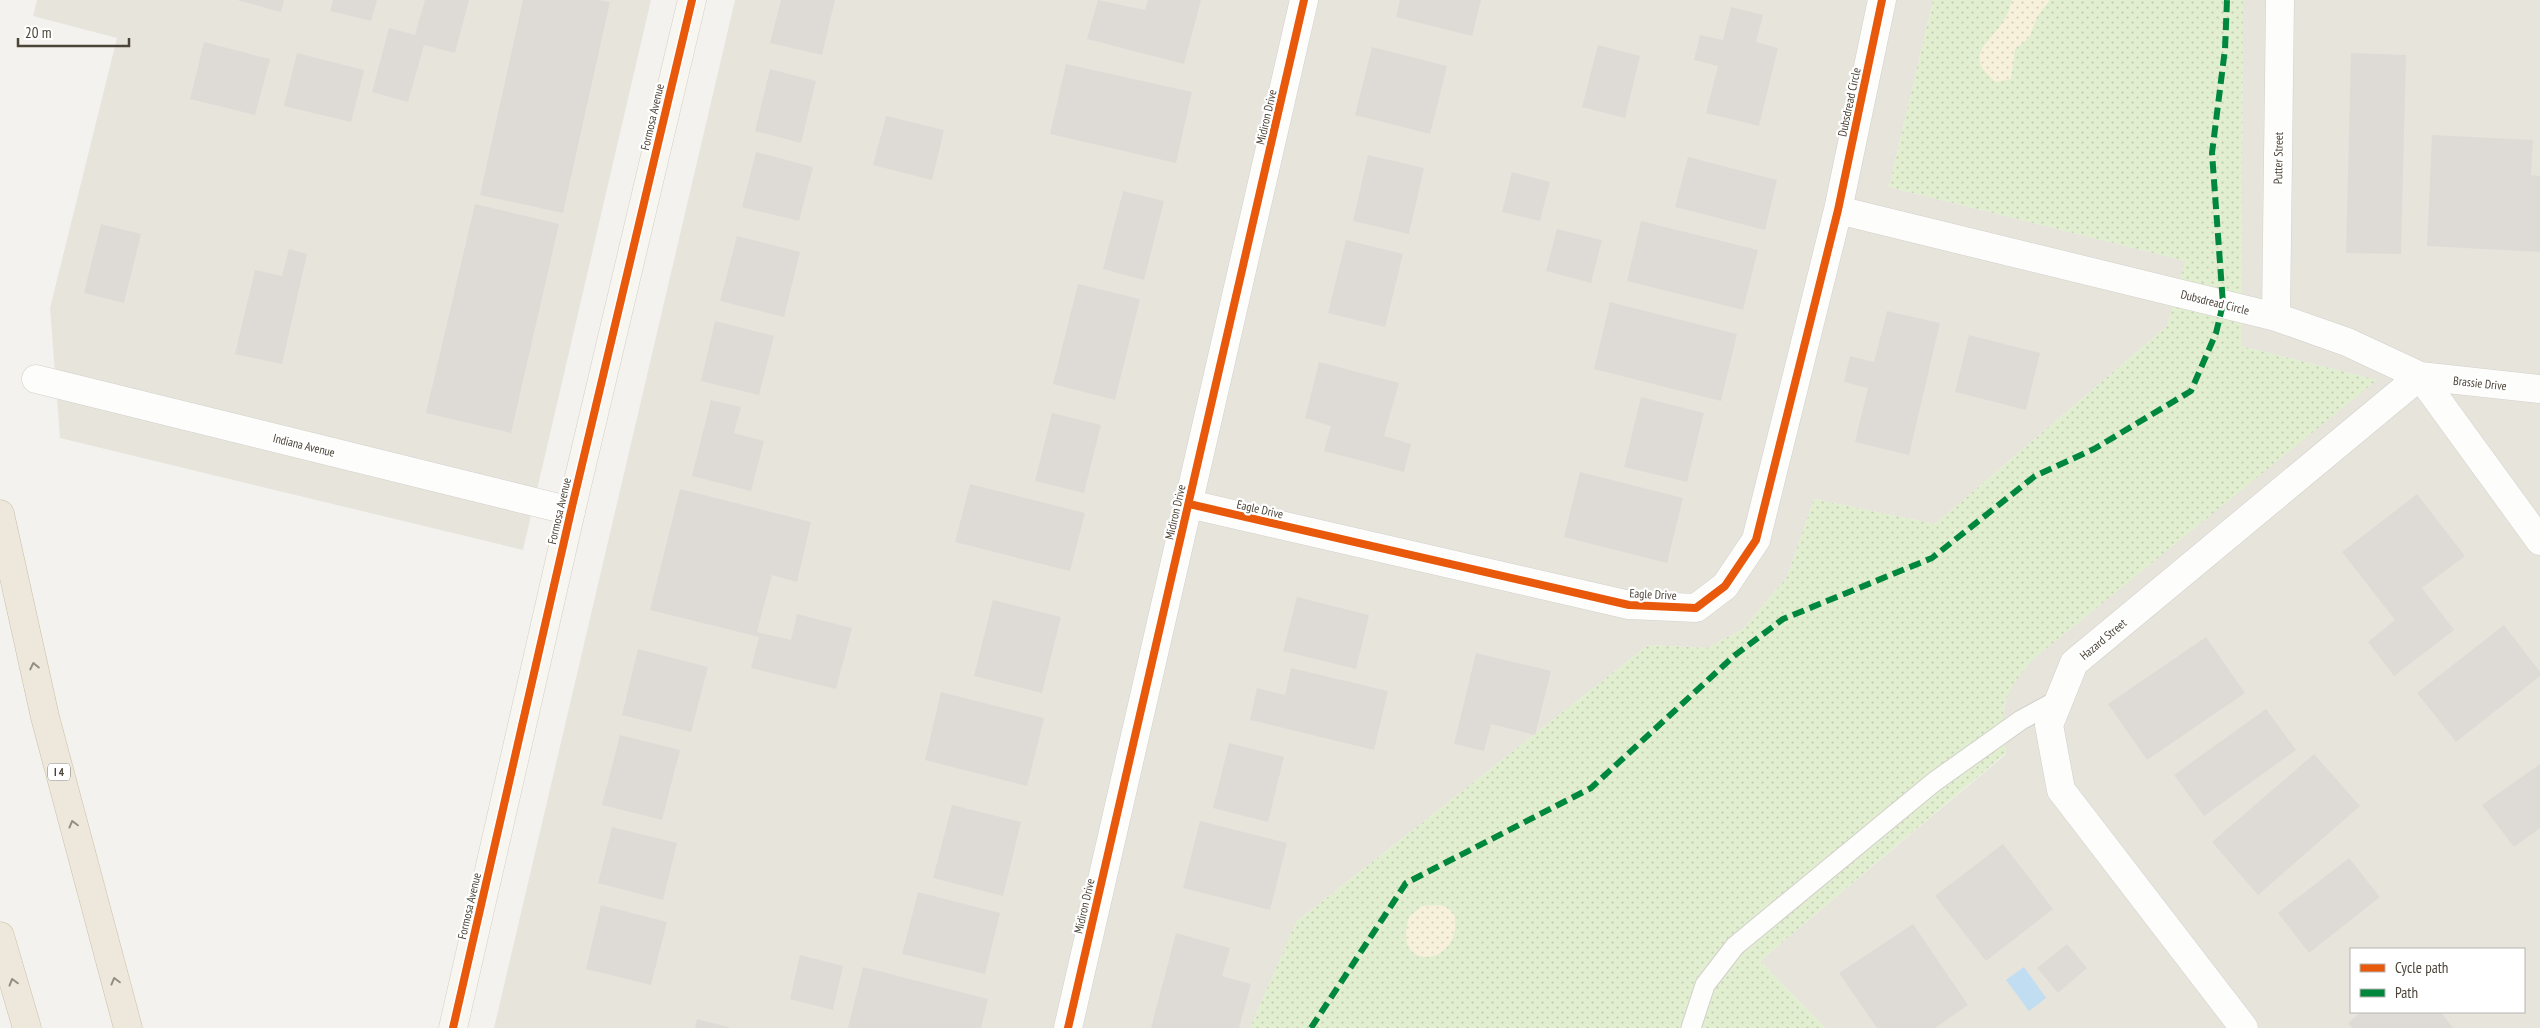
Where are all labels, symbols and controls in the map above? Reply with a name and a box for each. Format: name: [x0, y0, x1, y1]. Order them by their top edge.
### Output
scale bar: [18, 15, 129, 47]
text: 20 m: [25, 23, 51, 42]
street label: Dubsdread Circle: [1834, 66, 1864, 138]
street label: Formosa Avenue: [637, 82, 667, 152]
street label: Midiron Drive: [1252, 88, 1280, 146]
street label: Putter Street: [2270, 131, 2286, 184]
street label: Dubsdread Circle: [2179, 286, 2251, 318]
street label: Brassie Drive: [2452, 373, 2508, 393]
street label: Indiana Avenue: [271, 430, 337, 460]
street label: Formosa Avenue: [544, 476, 574, 546]
street label: Midiron Drive: [1161, 483, 1189, 541]
street label: Eagle Drive: [1235, 496, 1285, 522]
street label: Eagle Drive: [1629, 585, 1677, 603]
street label: Hazard Street: [2077, 615, 2130, 663]
one-way arrow: [29, 662, 40, 671]
road number: I 4: [48, 764, 70, 780]
one-way arrow: [68, 820, 79, 828]
street label: Formosa Avenue: [454, 871, 484, 941]
street label: Midiron Drive: [1070, 877, 1098, 935]
legend: [2350, 948, 2525, 1013]
text: Cycle path: [2395, 958, 2448, 977]
one-way arrow: [110, 978, 120, 986]
one-way arrow: [9, 979, 19, 987]
text: Path: [2395, 983, 2418, 1002]

